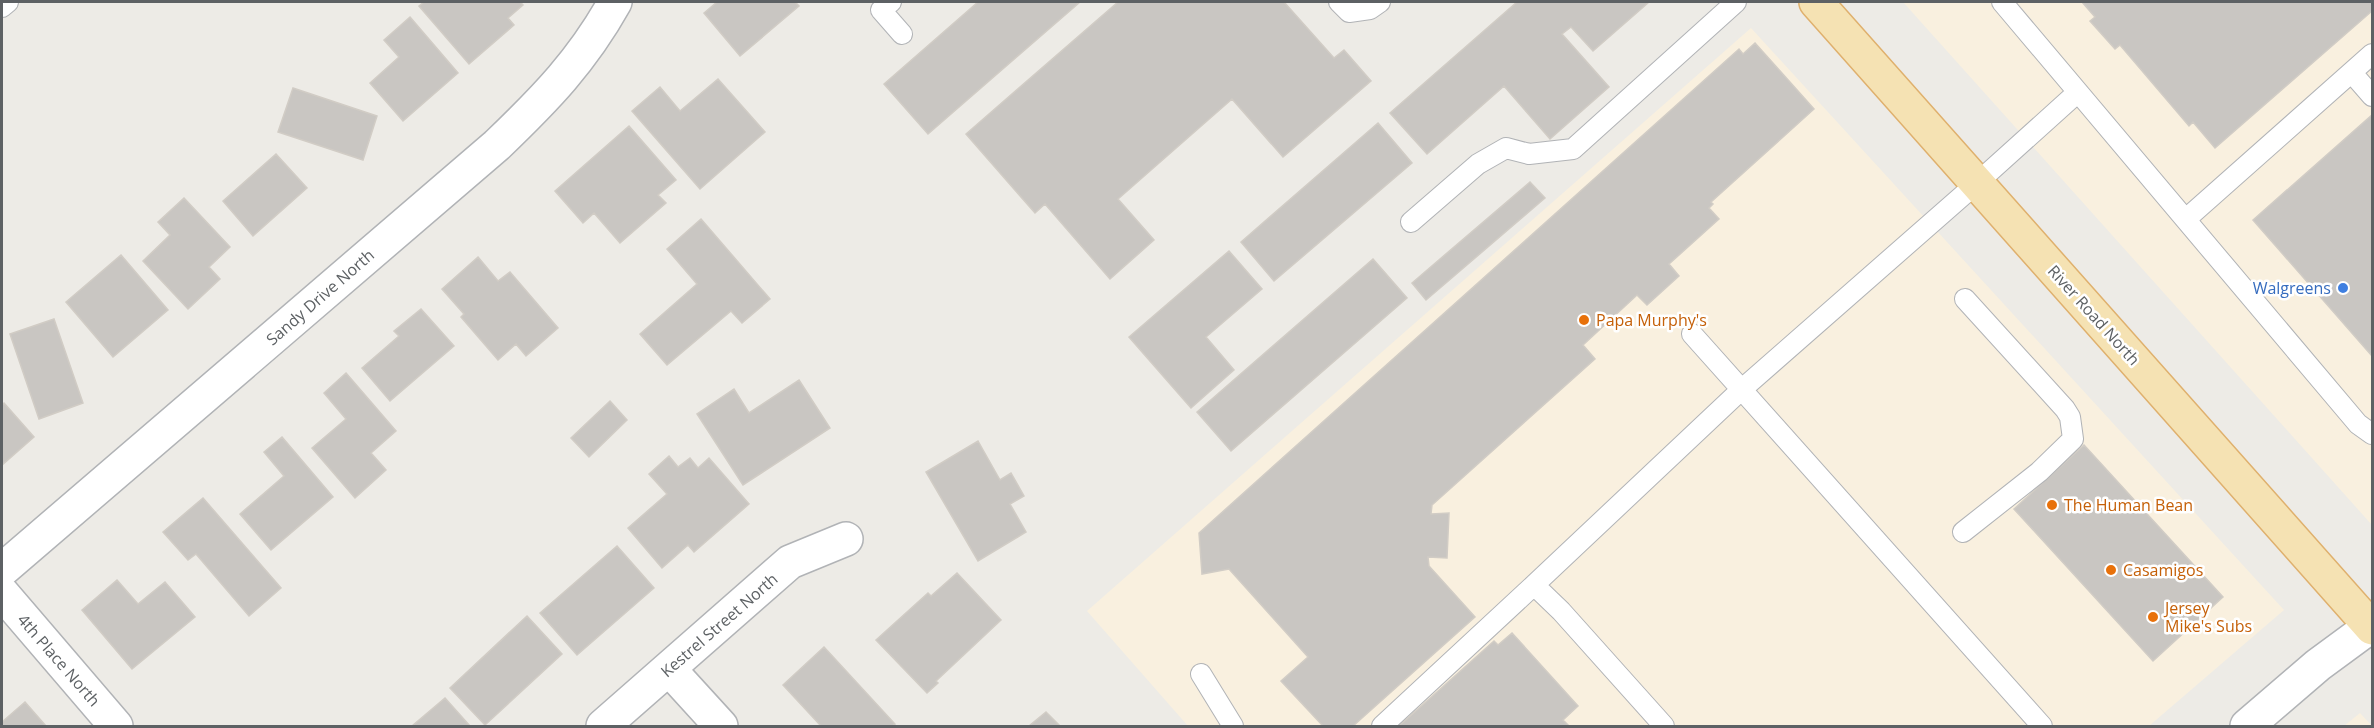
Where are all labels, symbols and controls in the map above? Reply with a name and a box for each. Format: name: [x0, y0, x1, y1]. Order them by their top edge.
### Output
street label: Sandy Drive North: [261, 244, 379, 350]
street label: River Road North: [2043, 260, 2145, 370]
place label: Walgreens: [2253, 277, 2331, 299]
marker: Walgreens: [2336, 281, 2350, 295]
place label: Papa Murphy's: [1596, 309, 1707, 331]
marker: Papa Murphy's: [1577, 313, 1591, 327]
place label: The Human Bean: [2064, 494, 2193, 516]
marker: The Human Bean: [2045, 498, 2059, 512]
place label: Casamigos: [2123, 559, 2203, 581]
marker: Casamigos: [2104, 563, 2118, 577]
street label: Kestrel Street North: [656, 568, 782, 682]
place label: Jersey Mike's Subs: [2163, 597, 2252, 637]
street label: 4th Place North: [13, 609, 105, 711]
marker: Jersey Mike's Subs: [2146, 610, 2160, 624]

